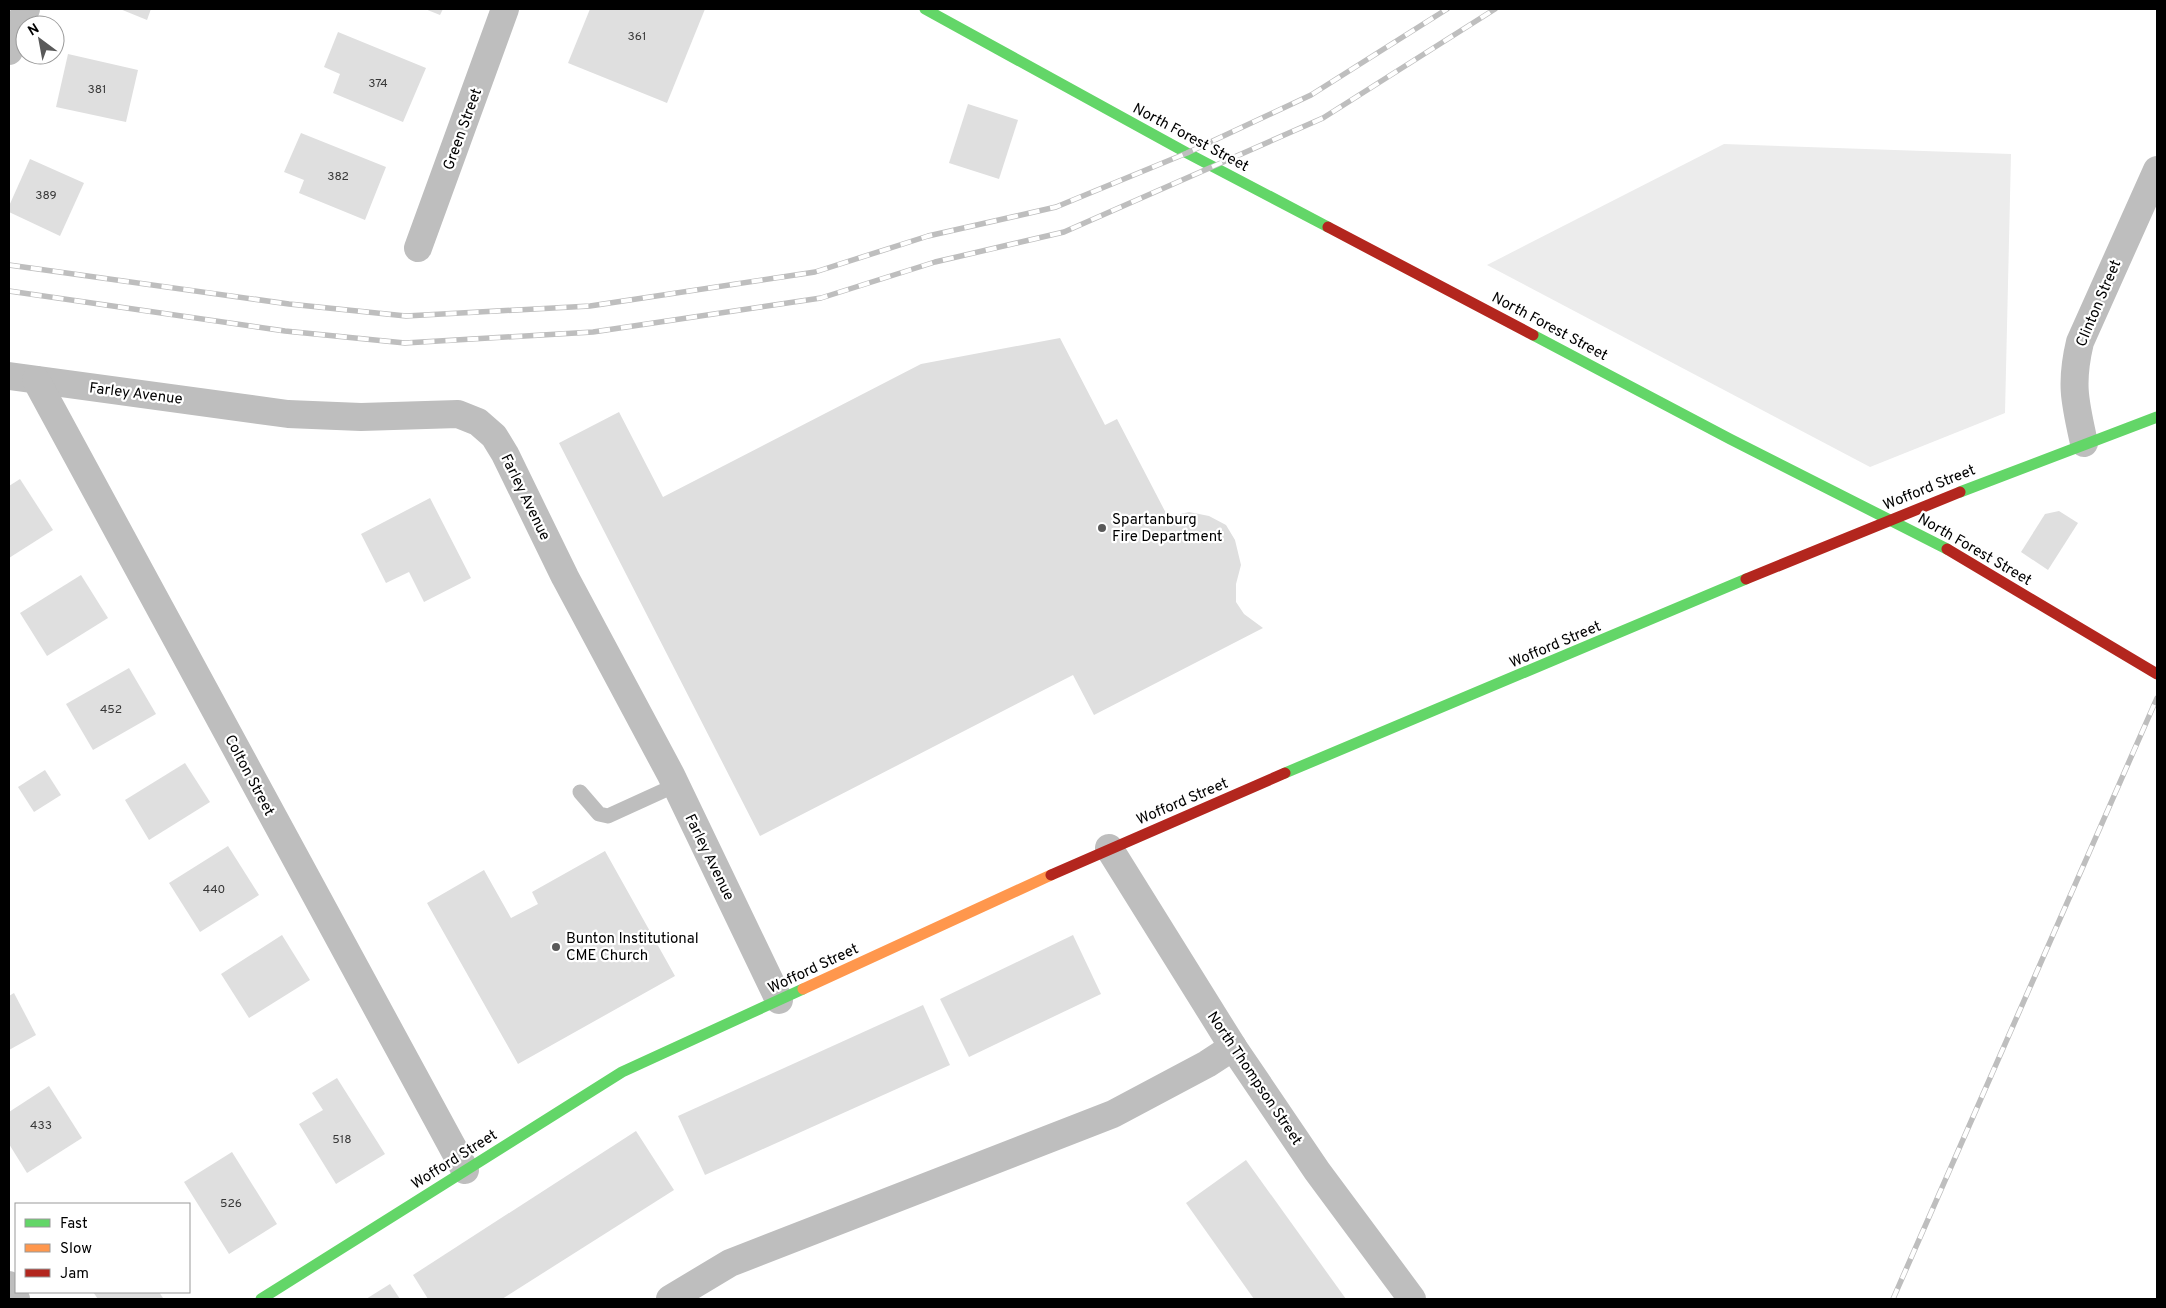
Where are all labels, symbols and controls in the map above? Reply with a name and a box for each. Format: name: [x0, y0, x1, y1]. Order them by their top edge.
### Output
north arrow: [15, 15, 65, 65]
text: N: [25, 20, 43, 40]
house number: 361: [628, 29, 646, 45]
house number: 374: [368, 76, 388, 92]
house number: 381: [87, 82, 107, 98]
street label: Green Street: [440, 86, 487, 173]
street label: North Forest Street: [1129, 100, 1252, 177]
house number: 382: [327, 169, 349, 185]
house number: 389: [35, 188, 57, 204]
street label: Clinton Street: [2073, 257, 2126, 350]
street label: North Forest Street: [1488, 289, 1611, 366]
street label: Farley Avenue: [88, 379, 184, 410]
street label: Farley Avenue: [496, 451, 554, 544]
street label: Wofford Street: [1881, 461, 1978, 516]
street label: North Forest Street: [1914, 510, 2035, 591]
place label: Spartanburg Fire Department: [1112, 511, 1223, 547]
marker: Spartanburg Fire Department: [1096, 522, 1108, 534]
street label: Wofford Street: [1507, 618, 1604, 673]
house number: 452: [100, 702, 122, 718]
street label: Colton Street: [219, 732, 278, 820]
street label: Wofford Street: [1134, 775, 1231, 830]
street label: Farley Avenue: [680, 811, 738, 904]
house number: 440: [203, 882, 225, 898]
place label: Bunton Institutional CME Church: [566, 930, 699, 966]
street label: Wofford Street: [765, 940, 862, 999]
marker: Bunton Institutional CME Church: [550, 941, 562, 953]
street label: North Thompson Street: [1202, 1008, 1306, 1149]
house number: 433: [30, 1118, 52, 1134]
street label: Wofford Street: [408, 1126, 501, 1194]
house number: 518: [332, 1132, 352, 1148]
house number: 526: [220, 1196, 242, 1212]
legend: [15, 1203, 190, 1293]
text: Fast: [60, 1215, 88, 1234]
text: Slow: [60, 1240, 92, 1259]
text: Jam: [60, 1265, 89, 1284]

